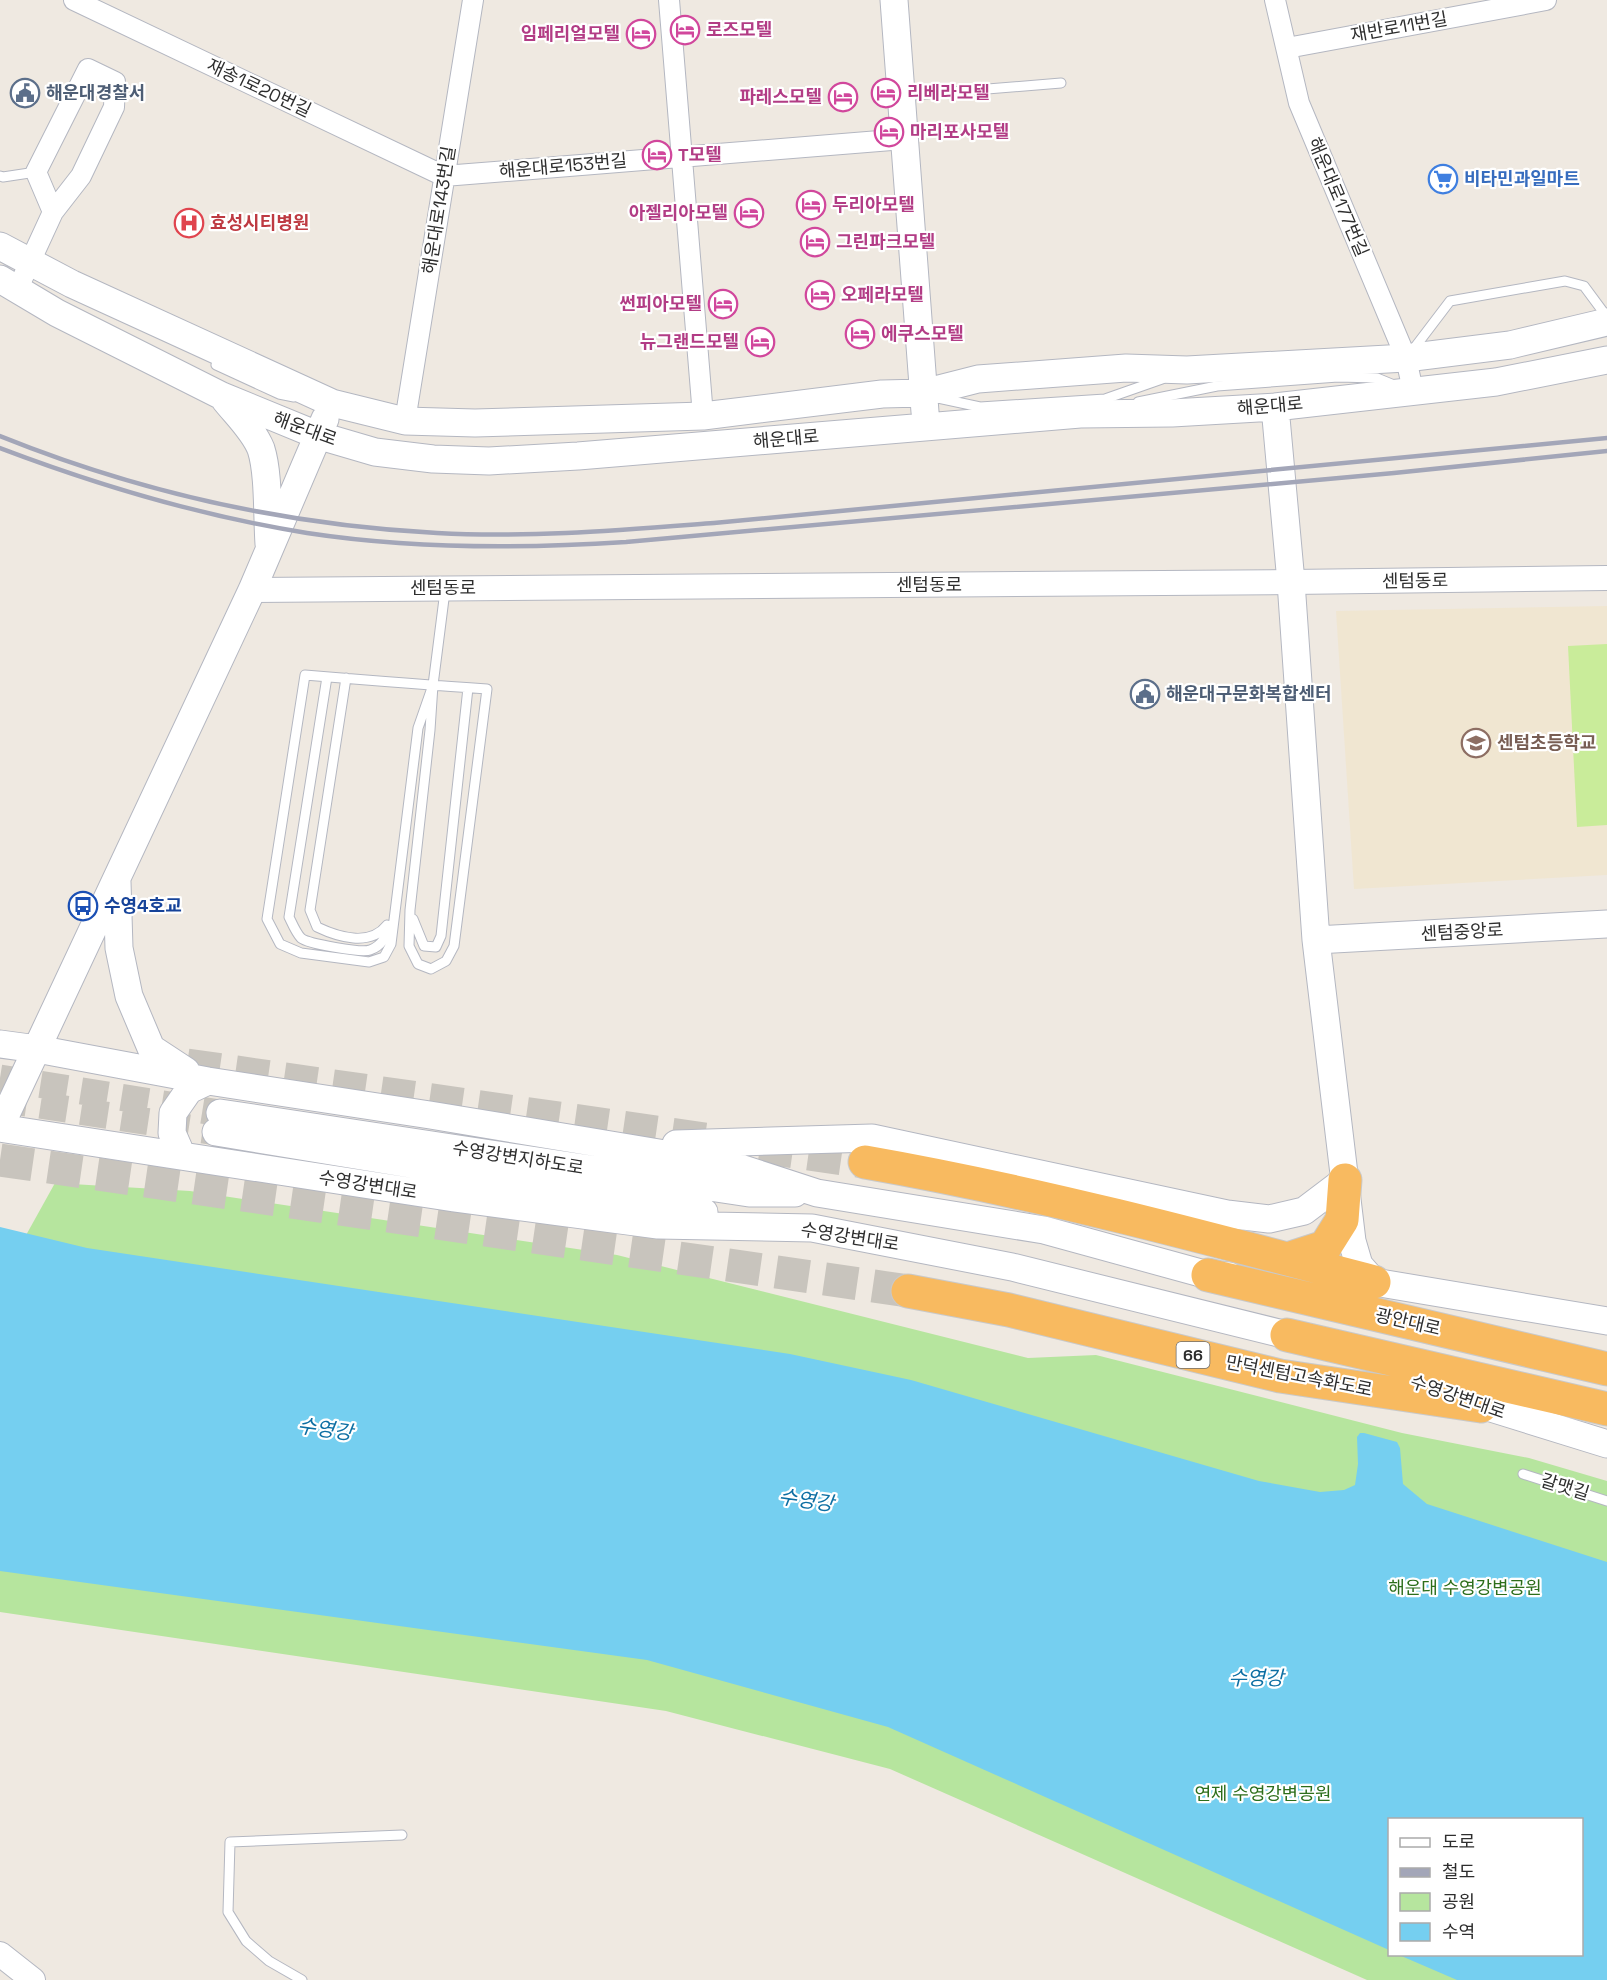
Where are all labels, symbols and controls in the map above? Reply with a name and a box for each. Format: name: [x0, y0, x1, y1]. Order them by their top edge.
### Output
street label: 재반로11번길: [1349, 7, 1449, 46]
hotel icon: 로즈모텔: [669, 14, 701, 46]
hotel icon: 임페리얼모텔: [625, 18, 657, 50]
place label: 로즈모텔: [706, 18, 772, 41]
place label: 임페리얼모텔: [521, 22, 620, 45]
street label: 재송1로20번길: [203, 53, 315, 122]
public building icon: 해운대경찰서: [9, 77, 41, 109]
hotel icon: 리베라모텔: [870, 77, 902, 109]
place label: 해운대경찰서: [46, 81, 145, 104]
hotel icon: 파레스모텔: [827, 81, 859, 113]
place label: 리베라모텔: [907, 81, 990, 104]
place label: 파레스모텔: [739, 85, 822, 108]
hotel icon: 마리포사모텔: [873, 116, 905, 148]
place label: 마리포사모텔: [910, 120, 1009, 143]
street label: 해운대로177번길: [1303, 134, 1374, 260]
hotel icon: T모텔: [641, 139, 673, 171]
place label: T모텔: [678, 143, 722, 166]
street label: 해운대로143번길: [417, 144, 460, 275]
street label: 해운대로153번길: [498, 148, 628, 183]
supermarket icon: 비타민과일마트: [1427, 163, 1459, 195]
place label: 비타민과일마트: [1464, 167, 1580, 190]
hotel icon: 두리아모텔: [795, 189, 827, 221]
place label: 두리아모텔: [832, 193, 915, 216]
hotel icon: 아젤리아모텔: [733, 197, 765, 229]
place label: 아젤리아모텔: [629, 201, 728, 224]
hospital icon: 효성시티병원: [173, 207, 205, 239]
place label: 효성시티병원: [210, 211, 309, 234]
hotel icon: 그린파크모텔: [799, 226, 831, 258]
place label: 그린파크모텔: [836, 230, 935, 253]
hotel icon: 오페라모텔: [804, 279, 836, 311]
place label: 오페라모텔: [841, 283, 924, 306]
hotel icon: 썬피아모텔: [707, 288, 739, 320]
place label: 썬피아모텔: [619, 292, 702, 315]
hotel icon: 에쿠스모텔: [844, 318, 876, 350]
place label: 에쿠스모텔: [881, 322, 964, 345]
hotel icon: 뉴그랜드모텔: [744, 326, 776, 358]
place label: 뉴그랜드모텔: [640, 330, 739, 353]
street label: 해운대로: [1236, 391, 1304, 420]
street label: 해운대로: [270, 406, 340, 451]
street label: 해운대로: [752, 424, 820, 453]
street label: 센텀동로: [1382, 568, 1448, 593]
street label: 센텀동로: [896, 573, 962, 596]
street label: 센텀동로: [410, 576, 476, 599]
public building icon: 해운대구문화복합센터: [1129, 678, 1161, 710]
place label: 해운대구문화복합센터: [1166, 682, 1332, 705]
school or university icon: 센텀초등학교: [1460, 727, 1492, 759]
place label: 센텀초등학교: [1497, 731, 1596, 754]
bus stop icon: 수영4호교: [67, 890, 99, 922]
place label: 수영4호교: [104, 894, 182, 917]
street label: 센텀중앙로: [1420, 918, 1504, 945]
street label: 수영강변지하도로: [451, 1136, 585, 1179]
street label: 수영강변대로: [317, 1165, 419, 1204]
street label: 수영강변대로: [799, 1217, 901, 1256]
street label: 광안대로: [1373, 1303, 1443, 1340]
road number: 66: [1176, 1342, 1210, 1368]
street label: 만덕센텀고속화도로: [1224, 1350, 1374, 1401]
street label: 수영강변대로: [1407, 1369, 1509, 1424]
water label: 수영강: [296, 1412, 357, 1446]
street label: 갈맷길: [1538, 1468, 1592, 1505]
water label: 수영강: [777, 1483, 838, 1517]
park label: 해운대 수영강변공원: [1388, 1576, 1542, 1599]
water label: 수영강: [1228, 1665, 1286, 1691]
park label: 연제 수영강변공원: [1194, 1782, 1332, 1805]
legend: [1388, 1818, 1583, 1956]
text: 도로: [1442, 1830, 1475, 1853]
text: 철도: [1442, 1860, 1475, 1883]
text: 공원: [1442, 1890, 1475, 1913]
text: 수역: [1442, 1920, 1475, 1943]

